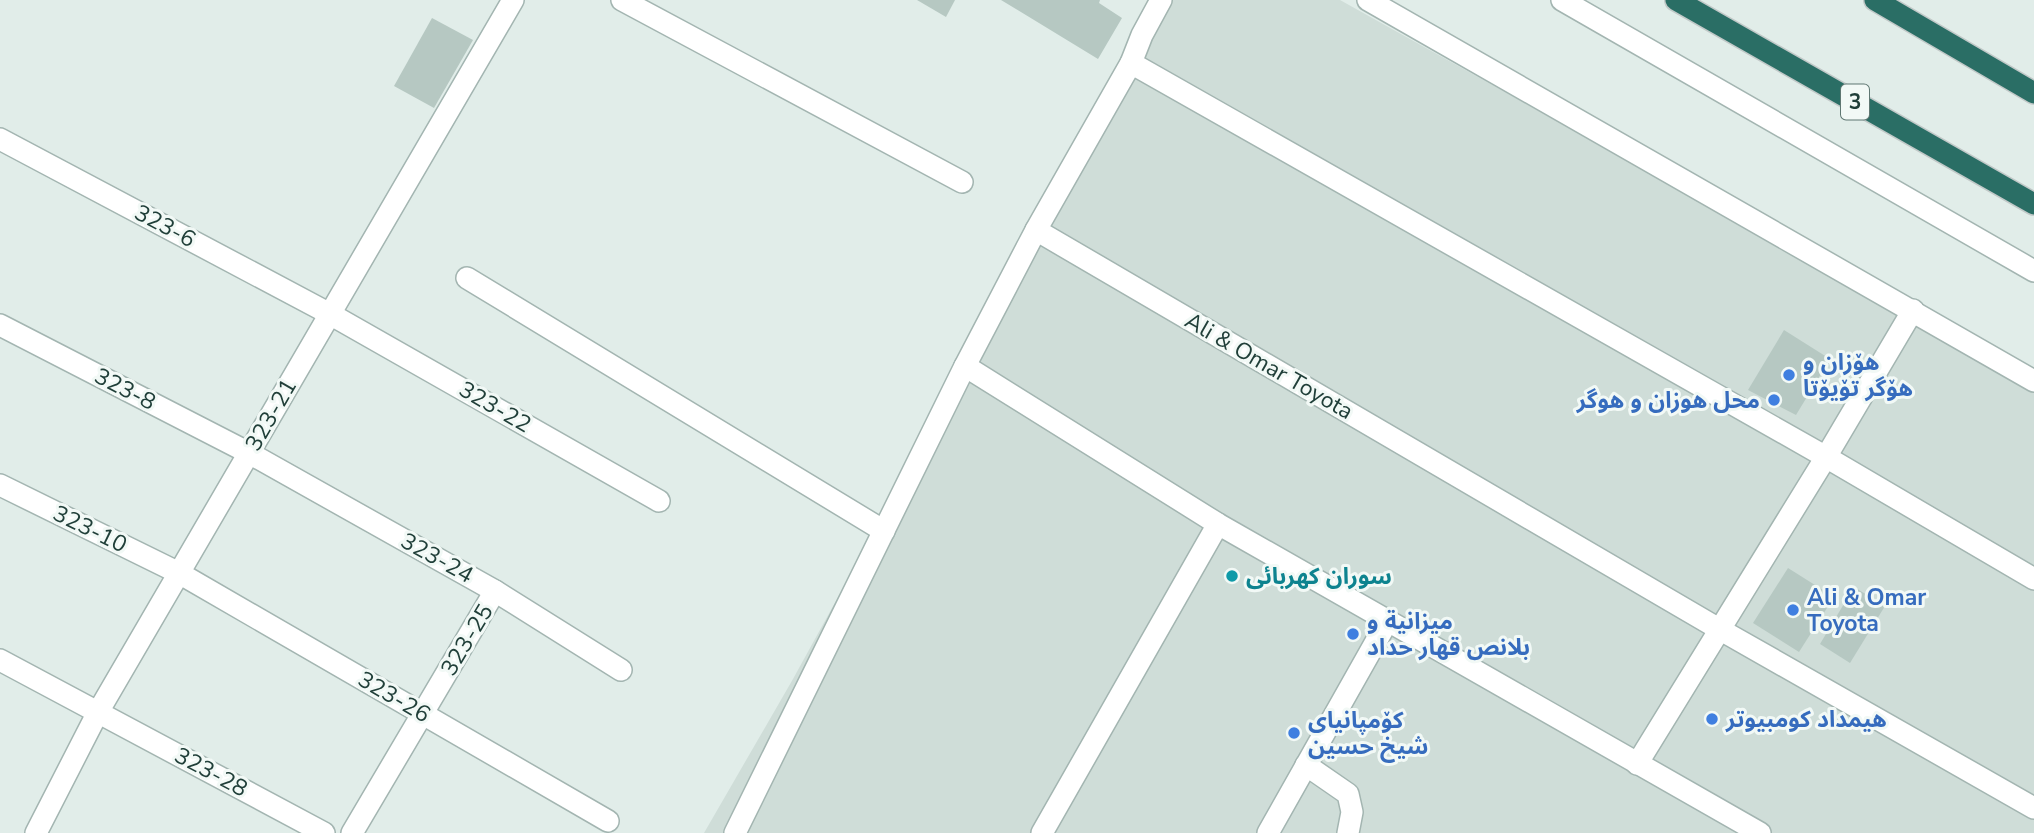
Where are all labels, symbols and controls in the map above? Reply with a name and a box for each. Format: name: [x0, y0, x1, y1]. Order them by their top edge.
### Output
road number: 3: [1841, 84, 1869, 119]
street label: 323-6: [129, 197, 201, 255]
street label: Ali & Omar Toyota: [1179, 305, 1359, 427]
place label: هۆزان و هۆگر تۆیۆتا: [1803, 347, 1913, 404]
street label: 323-8: [89, 360, 161, 418]
marker: هۆزان و هۆگر تۆیۆتا: [1781, 367, 1797, 383]
street label: 323-21: [238, 373, 304, 457]
street label: 323-22: [453, 374, 537, 440]
place label: محل هوزان و هوگر: [1576, 385, 1760, 416]
marker: محل هوزان و هوگر: [1766, 392, 1782, 408]
street label: 323-10: [48, 498, 132, 560]
street label: 323-24: [395, 525, 479, 591]
place label: سوران کهربائی: [1246, 561, 1392, 592]
marker: سوران کهربائی: [1224, 568, 1240, 584]
place label: Ali & Omar Toyota: [1807, 582, 1926, 639]
street label: 323-25: [433, 598, 501, 682]
marker: Ali & Omar Toyota: [1785, 602, 1801, 618]
place label: ميزانية و بلانص قهار حداد: [1367, 606, 1530, 663]
marker: ميزانية و بلانص قهار حداد: [1345, 626, 1361, 642]
street label: 323-26: [352, 664, 436, 730]
place label: هيمداد كومبيوتر: [1725, 704, 1887, 735]
place label: کۆمپانیای شیخ حسین: [1308, 705, 1428, 763]
marker: هيمداد كومبيوتر: [1704, 711, 1720, 727]
marker: کۆمپانیای شیخ حسین: [1286, 725, 1302, 741]
street label: 323-28: [169, 740, 253, 804]

